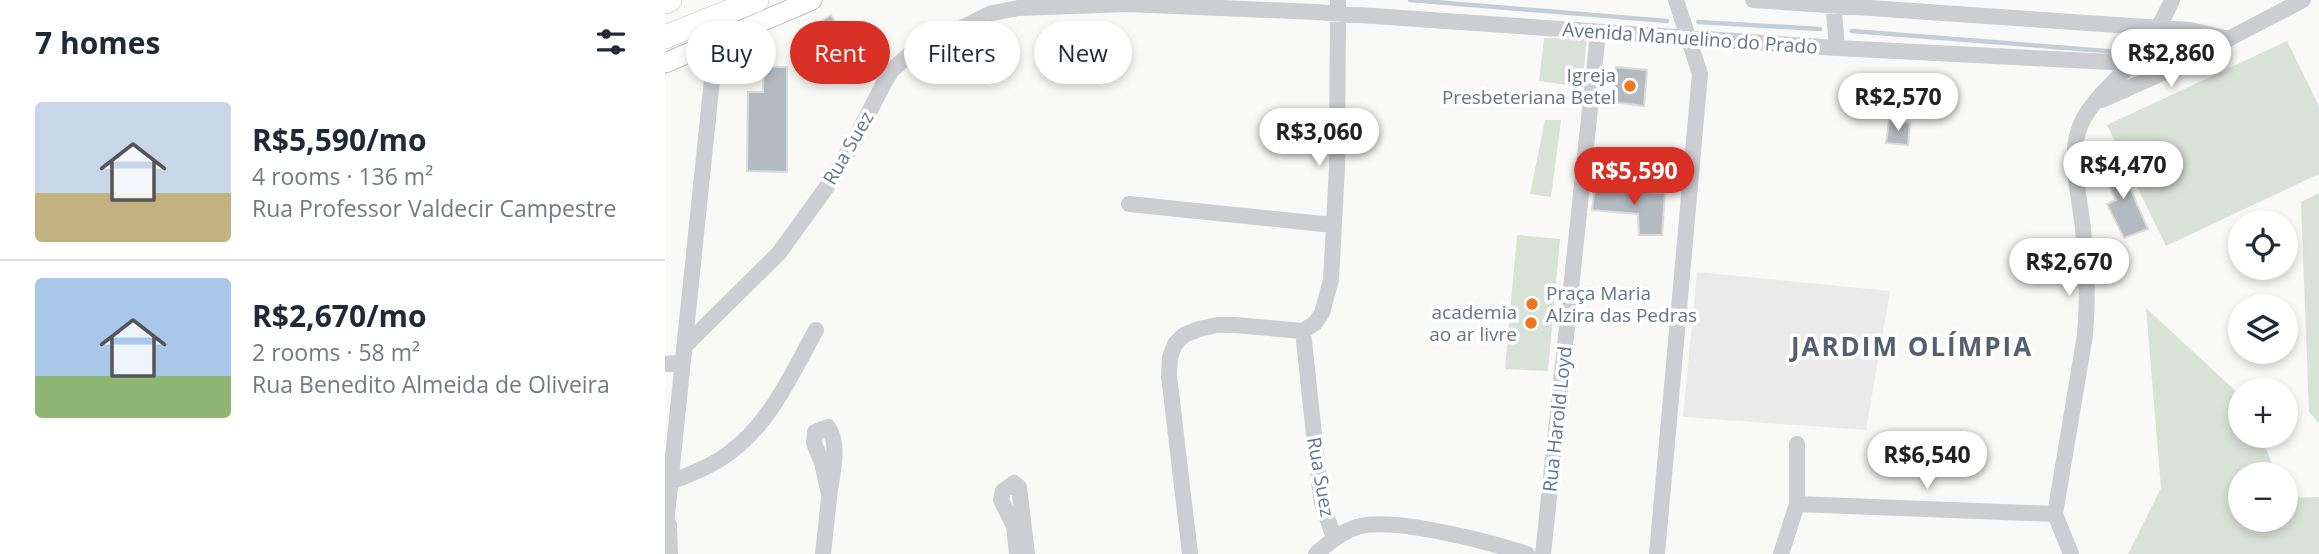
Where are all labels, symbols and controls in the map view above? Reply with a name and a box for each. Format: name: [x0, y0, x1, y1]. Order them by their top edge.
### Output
street label: Avenida Manuelino do Prado: [1562, 16, 1818, 60]
chip: Buy: [686, 21, 776, 84]
chip: Rent: [790, 21, 890, 84]
chip: Filters: [904, 21, 1020, 84]
chip: New: [1034, 21, 1132, 84]
text: 7 homes: [35, 22, 160, 63]
icon: filters: [592, 23, 630, 61]
pin: R$2,860: [2106, 29, 2236, 89]
text: R$2,860: [2127, 36, 2215, 68]
place label: Igreja Presbeteriana Betel: [1442, 62, 1616, 110]
pin: R$2,570: [1833, 74, 1963, 133]
marker: Igreja Presbeteriana Betel: [1622, 78, 1638, 94]
text: R$2,570: [1854, 80, 1942, 112]
street label: Rua Suez: [817, 107, 879, 189]
pin: R$3,060: [1254, 108, 1384, 168]
text: R$3,060: [1275, 115, 1363, 147]
text: R$5,590/mo: [252, 119, 427, 160]
icon: home: [91, 130, 175, 214]
pin: R$4,470: [2058, 142, 2188, 201]
pin: R$5,590: [1569, 148, 1699, 207]
text: R$4,470: [2079, 148, 2167, 180]
text: R$5,590: [1590, 154, 1678, 186]
text: 4 rooms · 136 m²: [252, 160, 433, 192]
text: Rua Professor Valdecir Campestre: [252, 192, 616, 224]
map controls: [2228, 210, 2298, 532]
button: locate: [2228, 210, 2298, 280]
pin: R$2,670: [2004, 238, 2134, 298]
text: R$2,670: [2025, 245, 2113, 277]
place label: Praça Maria Alzira das Pedras: [1546, 280, 1697, 328]
button: layers: [2228, 294, 2298, 364]
text: R$2,670/mo: [252, 295, 427, 336]
marker: Praça Maria Alzira das Pedras: [1524, 296, 1540, 312]
place label: academia ao ar livre: [1429, 299, 1517, 347]
icon: home: [91, 306, 175, 390]
marker: academia ao ar livre: [1523, 315, 1539, 331]
district label: JARDIM OLÍMPIA: [1789, 328, 2033, 364]
text: 2 rooms · 58 m²: [252, 336, 420, 368]
street label: Rua Harold Loyd: [1536, 345, 1578, 493]
text: Rua Benedito Almeida de Oliveira: [252, 368, 610, 400]
button: +: [2228, 378, 2298, 448]
pin: R$6,540: [1862, 432, 1992, 491]
street label: Rua Suez: [1301, 435, 1341, 519]
text: R$6,540: [1883, 438, 1971, 470]
button: −: [2228, 462, 2298, 532]

